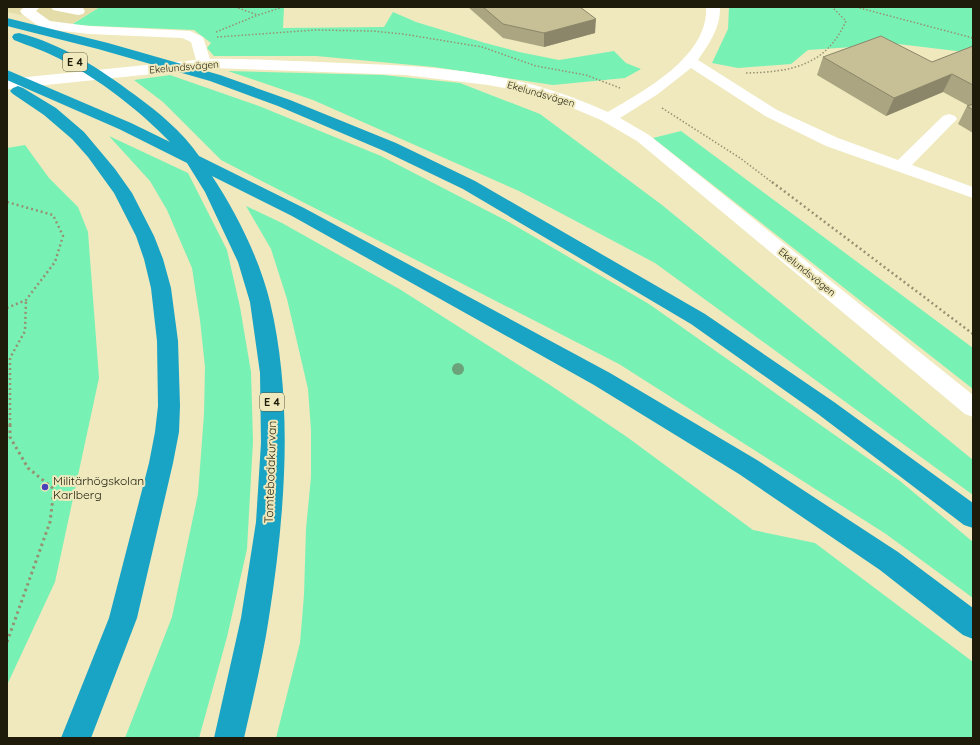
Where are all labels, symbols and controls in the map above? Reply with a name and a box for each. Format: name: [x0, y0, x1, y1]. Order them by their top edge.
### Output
road number: E 4: [63, 53, 87, 71]
street label: Ekelundsvägen: [149, 57, 219, 77]
street label: Ekelundsvägen: [506, 78, 576, 110]
street label: Ekelundsvägen: [776, 245, 838, 299]
road number: E 4: [260, 393, 284, 411]
street label: Tomtebodakurvan: [261, 420, 279, 524]
place label: Militärhögskolan Karlberg: [53, 473, 144, 502]
marker: Militärhögskolan Karlberg: [40, 482, 50, 492]

